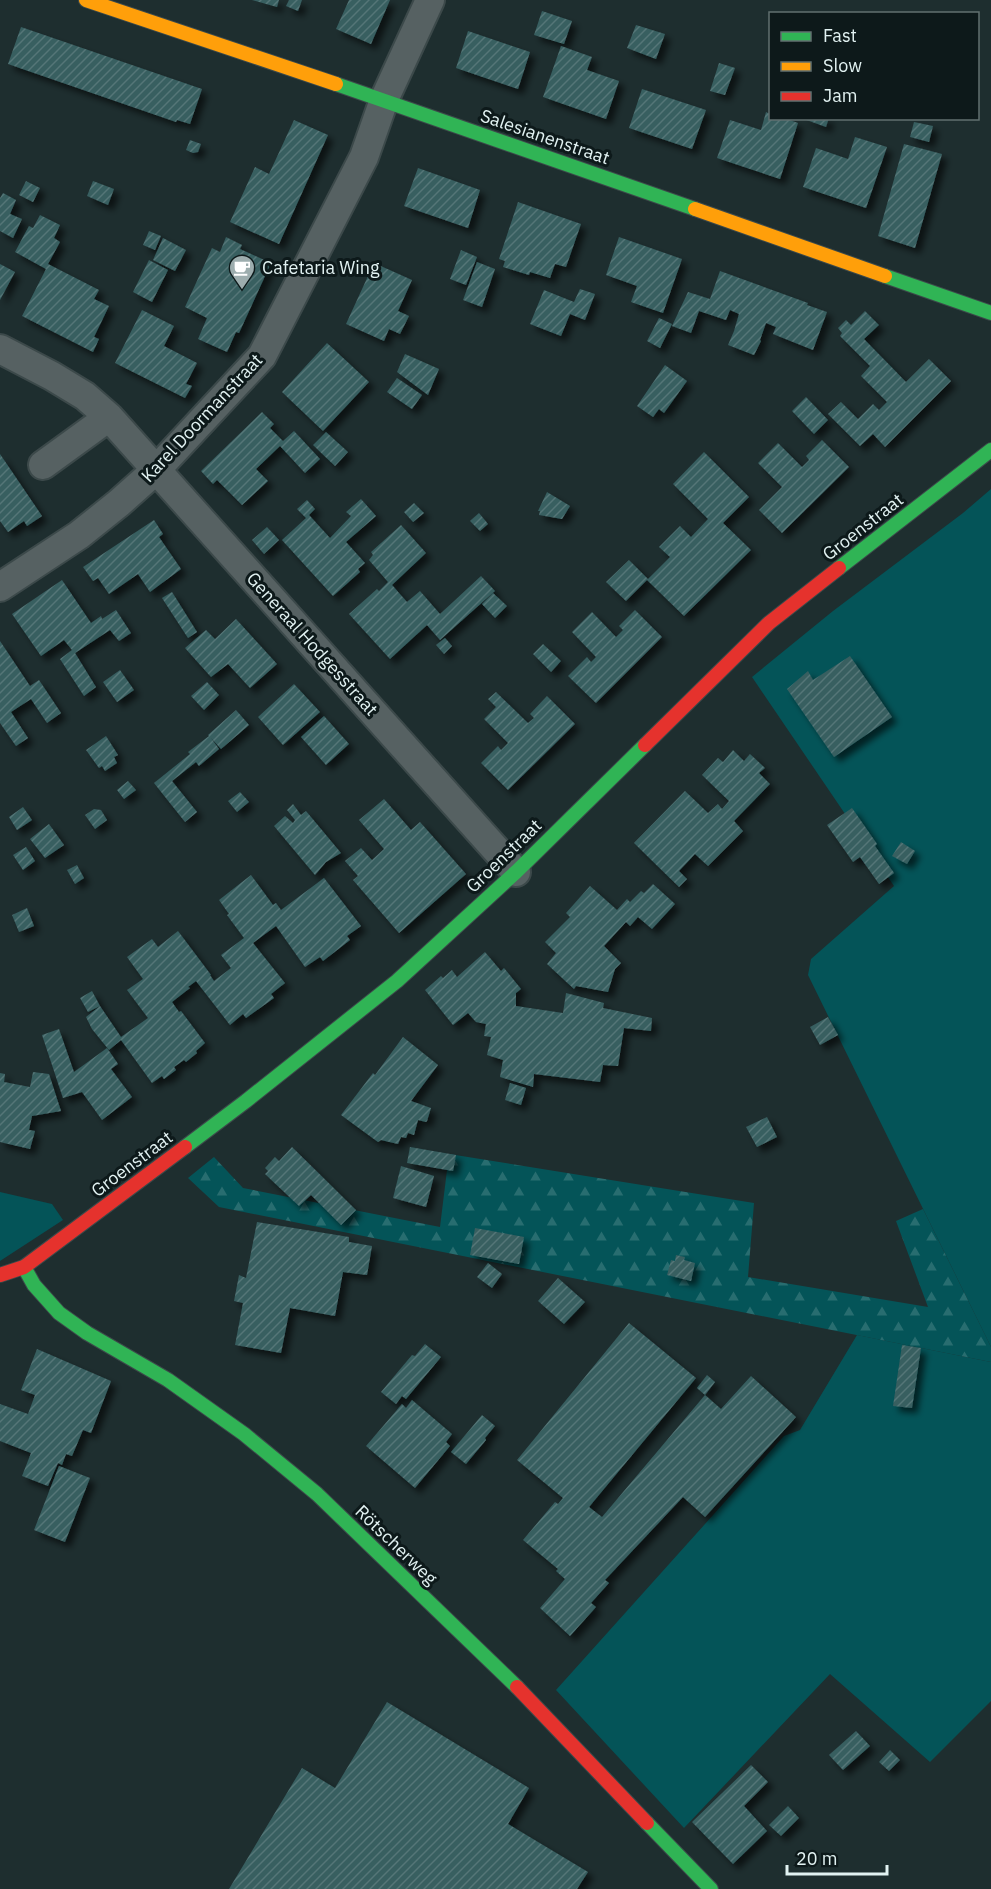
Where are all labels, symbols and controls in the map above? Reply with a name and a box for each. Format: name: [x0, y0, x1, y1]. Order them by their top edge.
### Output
legend: [769, 12, 979, 120]
text: Fast: [823, 24, 857, 47]
text: Slow: [823, 54, 862, 77]
text: Jam: [823, 84, 858, 107]
street label: Salesianenstraat: [478, 104, 613, 169]
cafe icon: Cafetaria Wing: [227, 253, 257, 291]
place label: Cafetaria Wing: [262, 256, 380, 279]
street label: Karel Doormanstraat: [136, 348, 267, 487]
street label: Groenstraat: [818, 488, 908, 565]
street label: Generaal Hodgesstraat: [242, 567, 383, 720]
street label: Groenstraat: [461, 814, 546, 897]
street label: Groenstraat: [86, 1125, 177, 1202]
street label: Rötscherweg: [350, 1500, 443, 1590]
scale bar: [787, 1838, 888, 1876]
text: 20 m: [796, 1847, 838, 1870]

